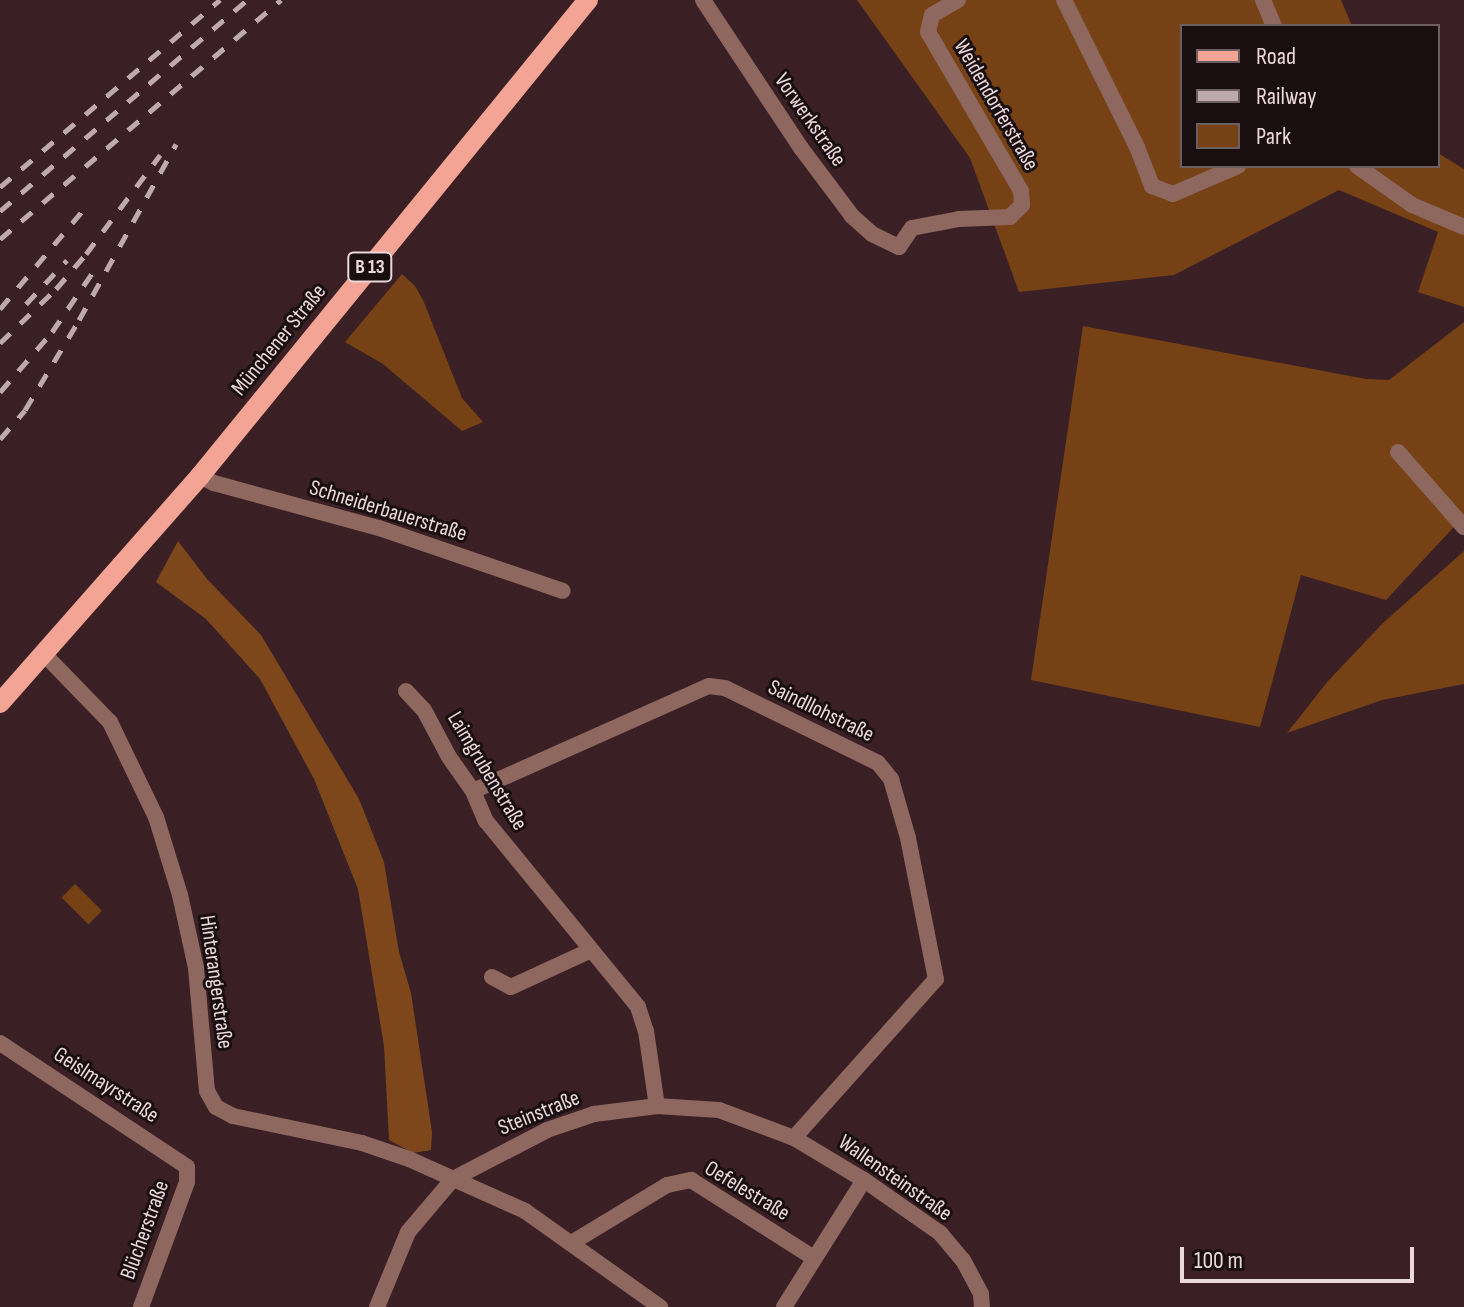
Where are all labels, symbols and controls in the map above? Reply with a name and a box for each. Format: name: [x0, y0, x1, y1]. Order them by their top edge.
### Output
legend: [1180, 24, 1440, 168]
street label: Weidendorferstraße: [948, 35, 1044, 175]
text: Road: [1256, 42, 1296, 71]
street label: Vorwerkstraße: [768, 68, 852, 172]
text: Railway: [1256, 82, 1316, 111]
text: Park: [1256, 122, 1291, 151]
road number: B 13: [346, 251, 394, 283]
street label: Münchener Straße: [226, 279, 332, 401]
street label: Schneiderbauerstraße: [306, 475, 470, 547]
street label: Saindllohstraße: [764, 674, 878, 748]
street label: Laimgrubenstraße: [441, 707, 533, 835]
street label: Hinterangerstraße: [194, 913, 238, 1051]
street label: Geislmayrstraße: [48, 1041, 164, 1129]
street label: Steinstraße: [494, 1085, 584, 1141]
street label: Wallensteinstraße: [833, 1129, 957, 1227]
street label: Oefelestraße: [700, 1155, 794, 1227]
street label: Blücherstraße: [115, 1177, 175, 1283]
scale bar: [1184, 1231, 1418, 1281]
text: 100 m: [1194, 1246, 1243, 1275]

